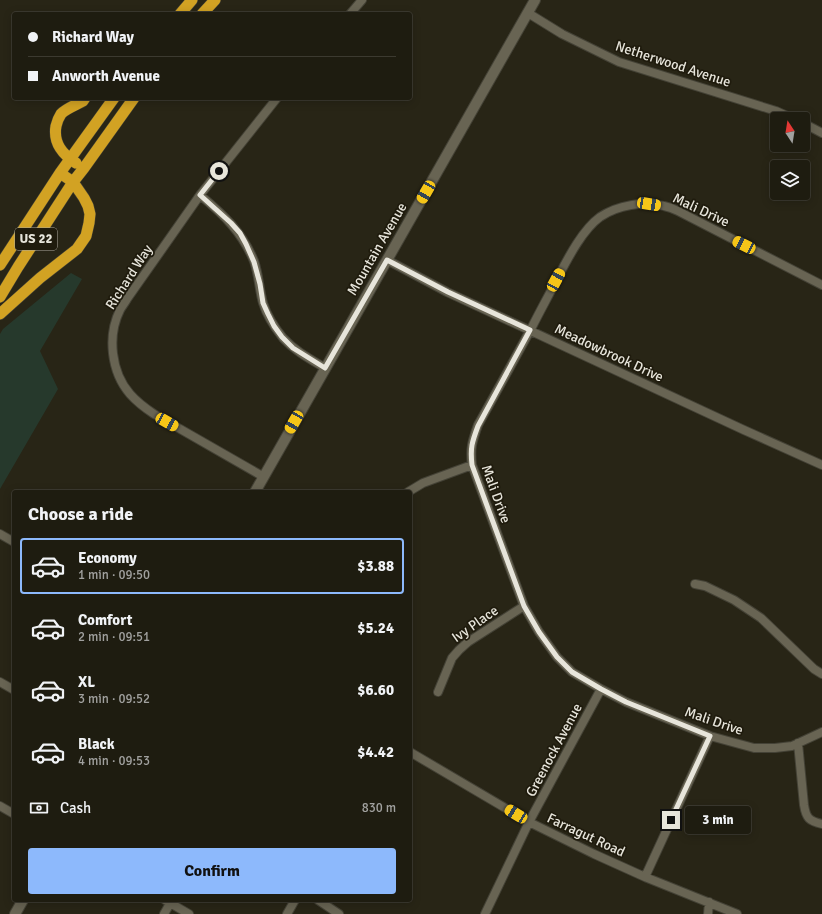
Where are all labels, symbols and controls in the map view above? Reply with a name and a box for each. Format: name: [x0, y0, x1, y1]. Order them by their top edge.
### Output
text: Richard Way: [52, 28, 134, 46]
street label: Netherwood Avenue: [613, 37, 733, 91]
text: Anworth Avenue: [52, 67, 160, 85]
north arrow: [770, 112, 810, 152]
map controls: [770, 112, 810, 200]
button: layers: [770, 160, 810, 200]
route start: [210, 162, 228, 180]
car: [415, 179, 437, 205]
street label: Mali Drive: [670, 189, 732, 231]
car: [636, 196, 662, 212]
street label: Mountain Avenue: [344, 200, 410, 298]
road number: US 22: [15, 228, 57, 250]
car: [731, 234, 757, 256]
street label: Richard Way: [102, 241, 156, 313]
car: [545, 267, 567, 293]
street label: Meadowbrook Drive: [552, 320, 666, 386]
car: [283, 409, 305, 435]
car: [154, 411, 180, 433]
street label: Mali Drive: [478, 463, 514, 525]
text: Choose a ride: [28, 503, 133, 525]
icon: car: [30, 548, 66, 584]
text: Economy: [78, 549, 137, 567]
text: $3.88: [357, 557, 394, 575]
text: 1 min · 09:50: [78, 567, 150, 583]
street label: Ivy Place: [449, 602, 501, 646]
icon: car: [30, 610, 66, 646]
text: Comfort: [78, 611, 132, 629]
text: $5.24: [357, 619, 394, 637]
text: 2 min · 09:51: [78, 629, 150, 645]
icon: car: [30, 672, 66, 708]
text: XL: [78, 673, 95, 691]
text: $6.60: [357, 681, 394, 699]
text: 3 min · 09:52: [78, 691, 150, 707]
street label: Greenock Avenue: [522, 700, 586, 800]
street label: Mali Drive: [683, 703, 745, 739]
icon: car: [30, 734, 66, 770]
text: Black: [78, 735, 115, 753]
text: $4.42: [357, 743, 394, 761]
text: 4 min · 09:53: [78, 753, 150, 769]
icon: cash: [28, 797, 50, 819]
text: Cash: [60, 799, 91, 817]
text: 830 m: [362, 800, 396, 816]
car: [503, 803, 529, 825]
callout: 3 min: [685, 806, 751, 834]
street label: Farragut Road: [544, 810, 628, 860]
route end: [662, 811, 680, 829]
text: 3 min: [702, 812, 734, 828]
button: Confirm: [28, 848, 396, 894]

